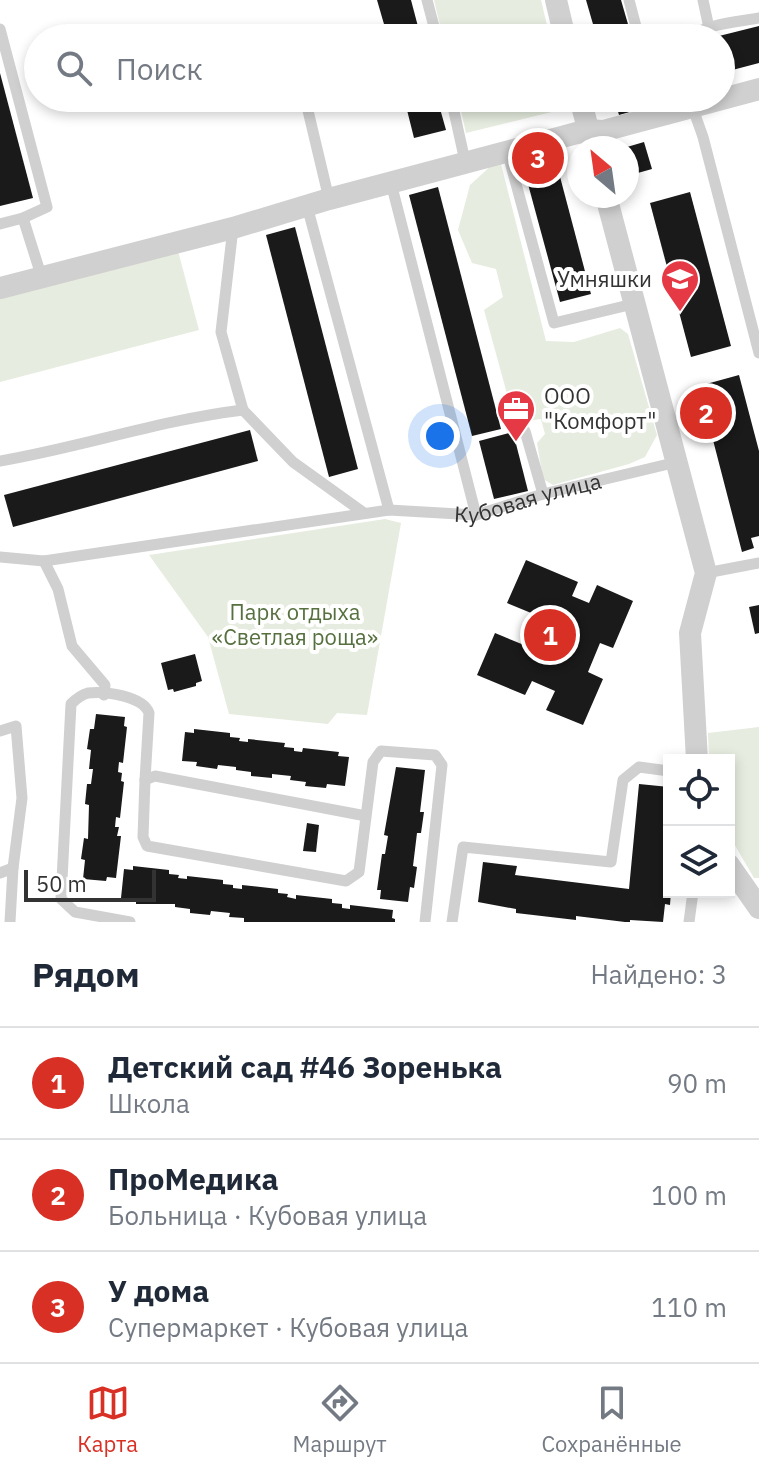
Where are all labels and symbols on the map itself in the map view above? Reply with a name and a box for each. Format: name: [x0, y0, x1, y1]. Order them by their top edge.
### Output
pin: 3: [512, 128, 564, 188]
north arrow: [567, 136, 639, 208]
school or university icon: Умняшки: [659, 258, 701, 313]
place label: Умняшки: [557, 264, 652, 293]
place label: ООО "Комфорт": [544, 381, 656, 435]
pin: 2: [680, 383, 732, 443]
office icon: ООО "Комфорт": [495, 388, 537, 443]
your location: [420, 416, 460, 456]
street label: Кубовая улица: [453, 466, 604, 529]
park label: Парк отдыха «Светлая роща»: [212, 597, 378, 651]
pin: 1: [524, 605, 576, 665]
scale bar: [24, 866, 156, 902]

